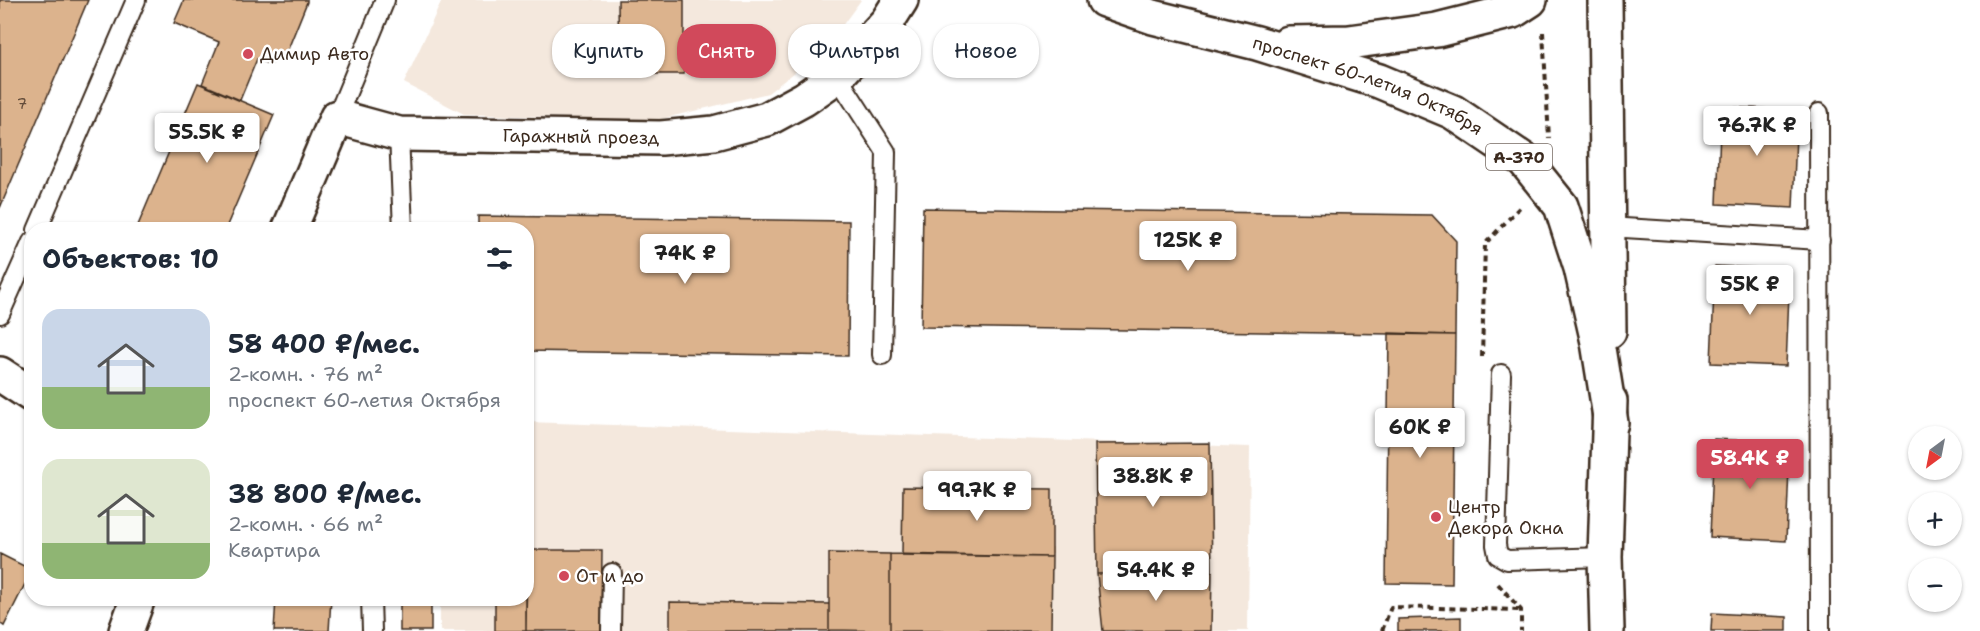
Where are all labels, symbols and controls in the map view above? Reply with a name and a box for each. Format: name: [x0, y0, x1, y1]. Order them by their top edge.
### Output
chip: Купить: [552, 24, 665, 78]
chip: Снять: [677, 24, 776, 78]
chip: Фильтры: [788, 24, 921, 78]
chip: Новое: [933, 24, 1039, 78]
street label: проспект 60-летия Октября: [1250, 30, 1488, 141]
place label: Димир Авто: [260, 42, 369, 66]
marker: Димир Авто: [241, 47, 255, 61]
house number: 7: [17, 94, 27, 114]
pin: 76.7K ₽: [1702, 106, 1812, 157]
text: 76.7K ₽: [1717, 112, 1797, 138]
pin: 55.5K ₽: [152, 113, 262, 164]
text: 55.5K ₽: [169, 119, 245, 145]
street label: Гаражный проезд: [502, 124, 660, 150]
road number: А-370: [1486, 144, 1552, 170]
pin: 125K ₽: [1139, 221, 1237, 272]
text: 125K ₽: [1153, 227, 1223, 253]
pin: 74K ₽: [643, 234, 727, 285]
text: 74K ₽: [654, 240, 716, 266]
text: Объектов: 10: [42, 241, 219, 276]
icon: filters: [483, 242, 516, 275]
pin: 55K ₽: [1708, 265, 1792, 316]
text: 55K ₽: [1720, 271, 1780, 297]
text: 58 400 ₽/мес.: [228, 326, 420, 361]
icon: home: [90, 333, 162, 405]
text: 2-комн. · 76 m²: [228, 361, 383, 387]
text: проспект 60-летия Октября: [228, 387, 501, 413]
pin: 60K ₽: [1378, 408, 1462, 459]
text: 60K ₽: [1389, 414, 1451, 440]
north arrow: [1908, 426, 1962, 480]
map controls: [1908, 426, 1962, 612]
pin: 58.4K ₽: [1695, 439, 1805, 490]
text: 58.4K ₽: [1711, 445, 1789, 471]
pin: 38.8K ₽: [1098, 457, 1208, 508]
text: 38.8K ₽: [1112, 463, 1194, 489]
pin: 99.7K ₽: [922, 471, 1032, 522]
text: 38 800 ₽/мес.: [228, 476, 422, 511]
text: 99.7K ₽: [937, 477, 1017, 503]
icon: home: [90, 483, 162, 555]
button: +: [1908, 492, 1962, 546]
place label: Центр Декора Окна: [1448, 495, 1563, 540]
marker: Центр Декора Окна: [1429, 510, 1443, 524]
text: 2-комн. · 66 m²: [228, 511, 383, 537]
text: Квартира: [228, 537, 320, 563]
pin: 54.4K ₽: [1101, 551, 1211, 602]
text: 54.4K ₽: [1117, 557, 1195, 583]
button: −: [1908, 558, 1962, 612]
place label: От и до: [576, 564, 644, 588]
marker: От и до: [557, 569, 571, 583]

